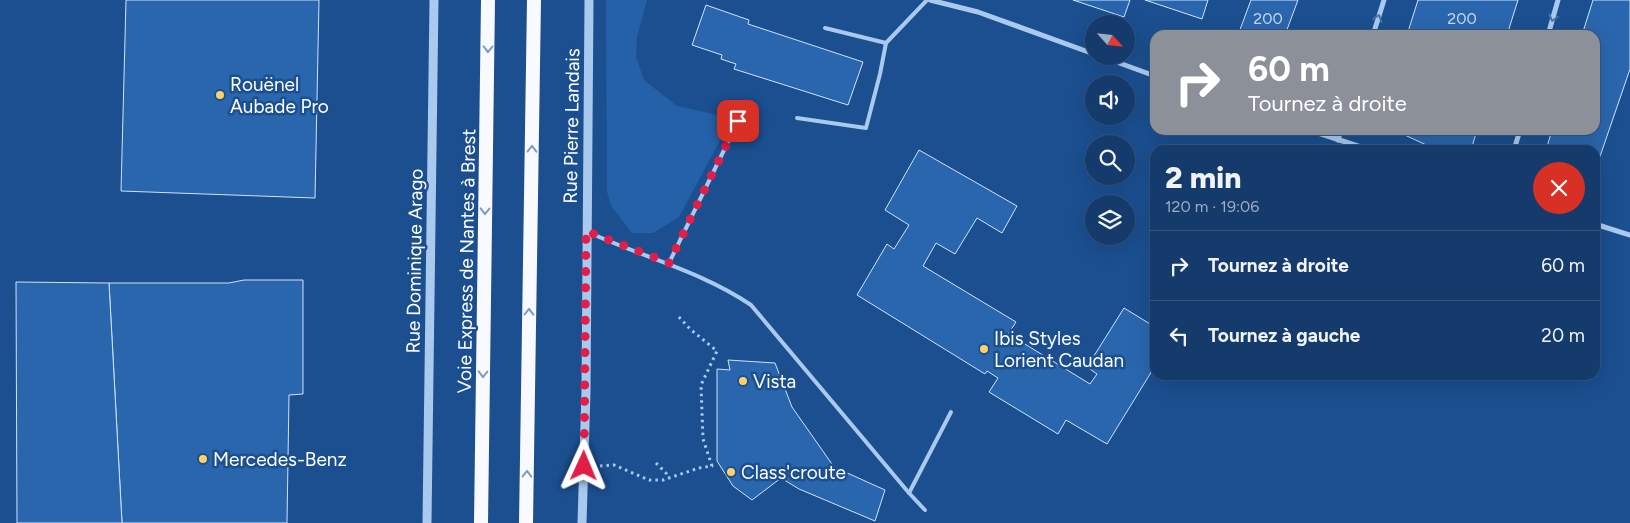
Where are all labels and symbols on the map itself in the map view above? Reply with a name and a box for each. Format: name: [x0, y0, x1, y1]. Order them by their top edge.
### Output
house number: 200: [1253, 9, 1283, 28]
house number: 200: [1447, 9, 1477, 28]
one-way arrow: [1549, 13, 1559, 21]
one-way arrow: [1373, 14, 1383, 22]
north arrow: [1085, 15, 1135, 65]
one-way arrow: [483, 45, 493, 53]
street label: Rue Pierre Landais: [559, 48, 584, 204]
place label: Rouënel Aubade Pro: [230, 73, 329, 118]
marker: Rouënel Aubade Pro: [214, 89, 226, 101]
pin: [717, 100, 759, 142]
street label: Voie Express de Nantes à Brest: [453, 129, 480, 394]
one-way arrow: [527, 145, 537, 153]
street label: Rue Dominique Arago: [401, 168, 428, 354]
one-way arrow: [480, 208, 490, 215]
one-way arrow: [524, 308, 534, 316]
place label: Ibis Styles Lorient Caudan: [994, 327, 1124, 372]
marker: Ibis Styles Lorient Caudan: [978, 343, 990, 355]
one-way arrow: [478, 370, 488, 378]
place label: Vista: [753, 370, 796, 393]
marker: Vista: [737, 375, 749, 387]
position arrow: [557, 439, 609, 491]
place label: Mercedes-Benz: [213, 448, 347, 471]
marker: Mercedes-Benz: [197, 453, 209, 465]
place label: Class'croute: [741, 461, 846, 484]
marker: Class'croute: [725, 466, 737, 478]
one-way arrow: [522, 470, 532, 478]

